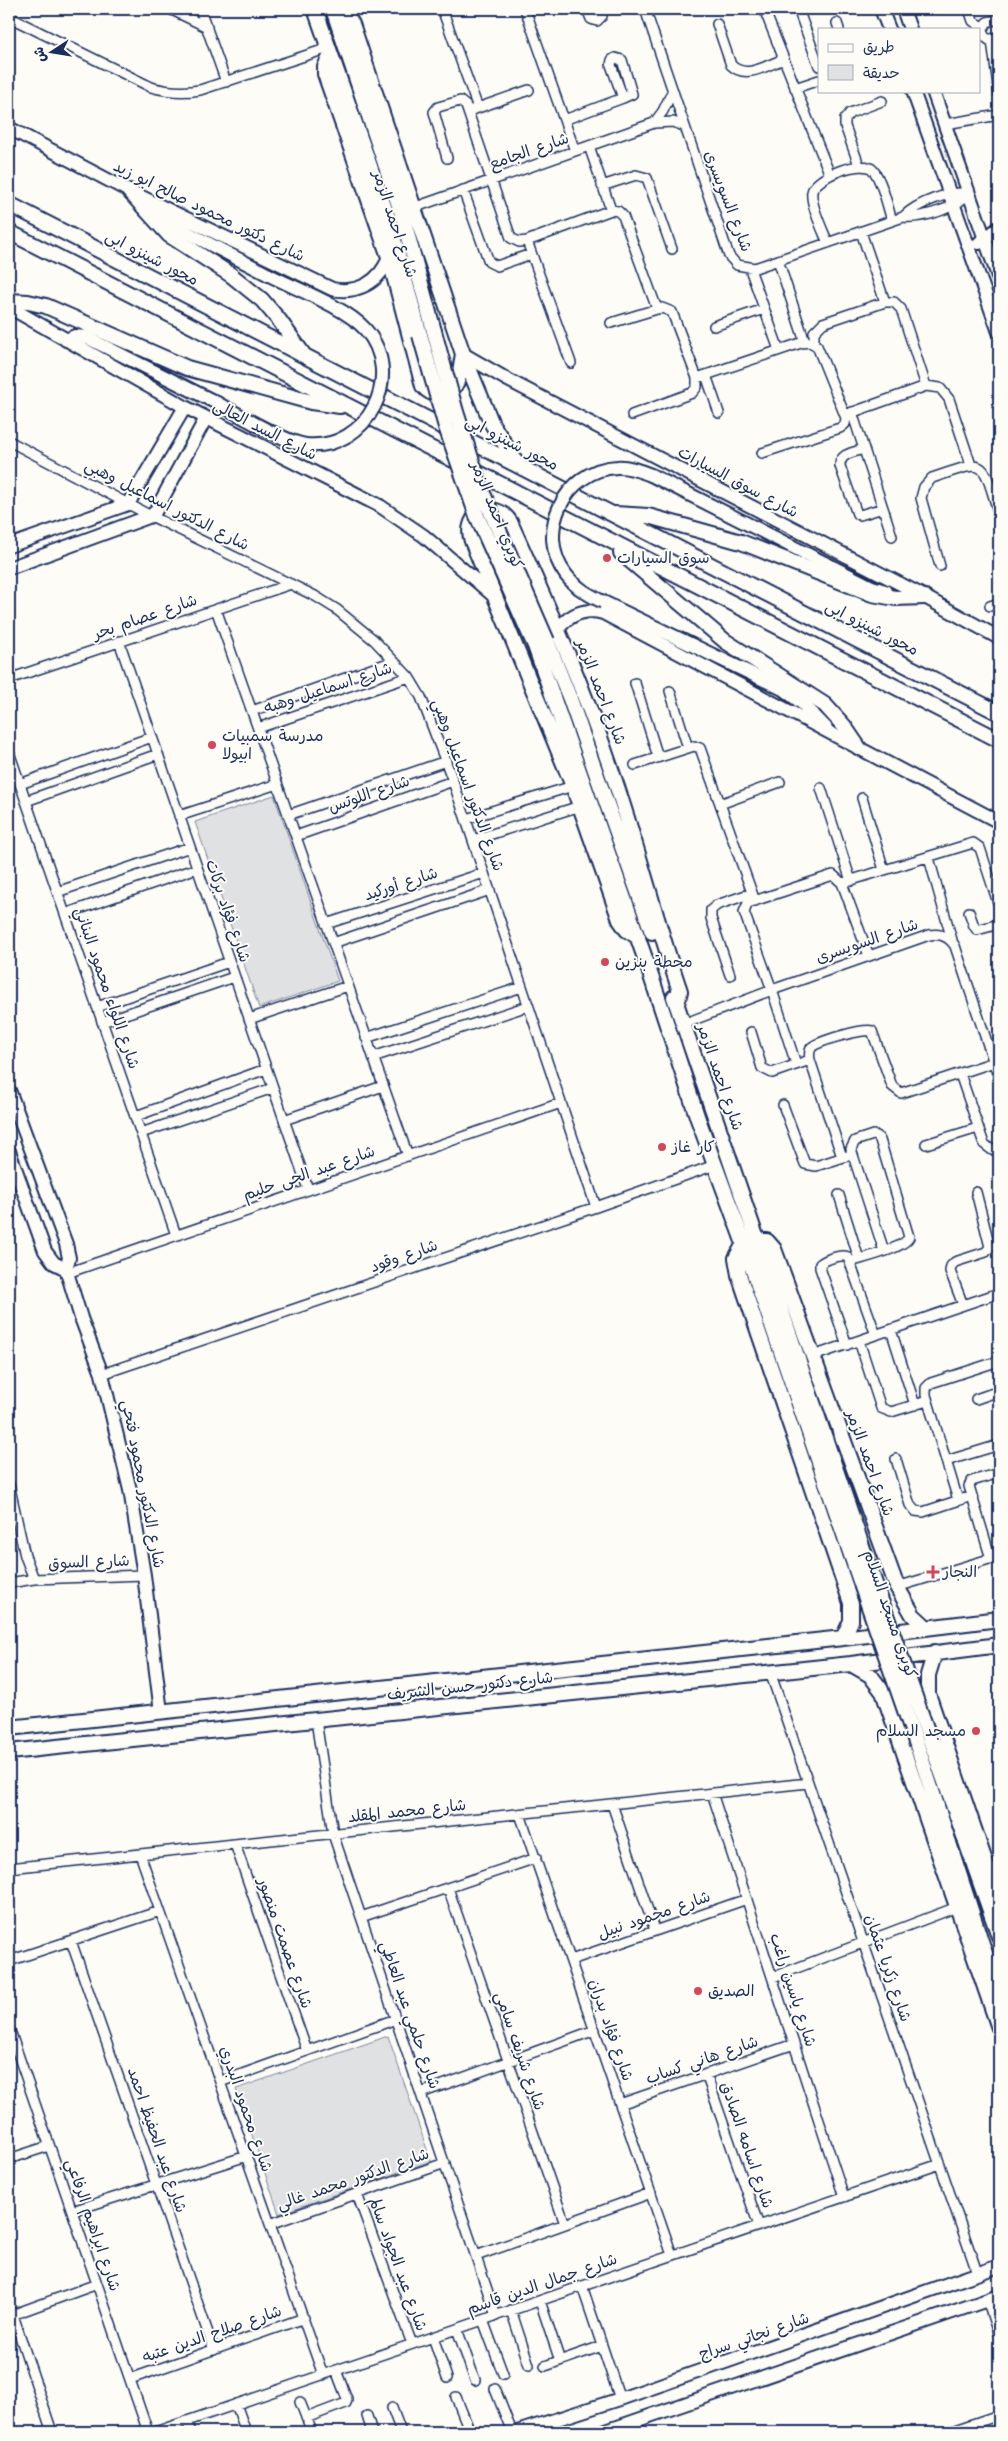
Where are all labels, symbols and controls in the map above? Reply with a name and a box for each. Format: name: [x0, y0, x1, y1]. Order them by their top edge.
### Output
north arrow: [28, 28, 78, 78]
legend: [818, 28, 980, 92]
text: طريق: [863, 37, 895, 58]
text: ش: [29, 45, 52, 64]
text: حديقة: [863, 63, 900, 84]
street label: شارع الجامع: [486, 127, 572, 175]
street label: شارع السويسرى: [699, 147, 757, 255]
street label: شارع دكتور محمود صالح ابو زيد: [110, 155, 308, 267]
street label: شارع احمد الزمر: [367, 166, 423, 281]
street label: محور شينزو ابى: [102, 225, 202, 291]
street label: شارع السد العالى: [209, 394, 321, 466]
street label: محور شينزو ابى: [462, 410, 562, 476]
street label: شارع سوق السيارات: [674, 441, 802, 523]
street label: شارع الدكتور اسماعيل وهبي: [80, 454, 253, 559]
street label: كوبري احمد الزمر: [465, 456, 529, 572]
place label: سوق السيارات: [617, 547, 710, 569]
marker: سوق السيارات: [601, 552, 613, 564]
street label: شارع عصام بحر: [88, 589, 200, 647]
street label: محور شينزو ابى: [822, 595, 922, 661]
street label: شارع احمد الزمر: [570, 634, 631, 748]
street label: شارع اسماعيل وهبه: [261, 657, 395, 719]
street label: شارع الدكتور اسماعيل وهبي: [424, 696, 509, 875]
place label: مدرسة سمبيات ابيولا: [222, 725, 323, 765]
marker: مدرسة سمبيات ابيولا: [206, 739, 218, 751]
street label: شارع اللوتس: [325, 770, 413, 818]
street label: شارع فؤاد بركات: [200, 857, 256, 965]
street label: شارع أوركيد: [361, 862, 441, 906]
street label: شارع اللواء محمود البناني: [66, 904, 145, 1073]
street label: شارع السويسرى: [813, 913, 921, 969]
place label: محطة بنزين: [615, 951, 693, 973]
marker: محطة بنزين: [599, 956, 611, 968]
street label: شارع احمد الزمر: [691, 1019, 749, 1133]
place label: كار غاز: [670, 1136, 715, 1158]
street label: شارع عبد الحى حليم: [240, 1140, 378, 1207]
marker: كار غاز: [656, 1141, 668, 1153]
street label: شارع وقود: [367, 1234, 441, 1278]
street label: شارع الدكتور محمود فتحي: [113, 1398, 170, 1571]
street label: شارع احمد الزمر: [840, 1405, 899, 1519]
street label: كوبرى مسجد السلام: [857, 1547, 922, 1682]
street label: شارع السوق: [48, 1550, 130, 1574]
place label: النجار: [941, 1561, 977, 1583]
marker: النجار: [927, 1566, 939, 1578]
street label: شارع دكتور حسن الشريف: [386, 1666, 554, 1706]
place label: مسجد السلام: [876, 1720, 966, 1743]
marker: مسجد السلام: [970, 1725, 982, 1737]
street label: شارع محمد المقلد: [347, 1794, 467, 1828]
street label: شارع عصمت منصور: [252, 1873, 318, 2011]
street label: شارع محمود نبيل: [595, 1885, 713, 1945]
street label: شارع زكريا عثمان: [859, 1911, 917, 2025]
street label: شارع ياسين راغب: [764, 1930, 822, 2050]
street label: شارع حلمي عبد العاطي: [372, 1938, 446, 2093]
street label: شارع فؤاد بدران: [583, 1976, 639, 2084]
place label: الصديق: [708, 1980, 754, 2002]
marker: الصديق: [692, 1985, 704, 1997]
street label: شارع شريف سامي: [487, 1989, 551, 2114]
street label: شارع هاني كساب: [643, 2030, 762, 2092]
street label: شارع محمود البدري: [214, 2043, 278, 2175]
street label: شارع عبد الحفيظ احمد: [122, 2064, 192, 2216]
street label: شارع اسامه الصادق: [715, 2079, 779, 2211]
street label: شارع الدكتور محمد غالي: [274, 2143, 433, 2218]
street label: شارع ابراهيم الرفاعي: [57, 2156, 126, 2295]
street label: شارع عبد الجواد سالم: [363, 2194, 432, 2334]
street label: شارع جمال الدين قاسم: [464, 2248, 620, 2321]
street label: شارع صلاح الدين عتبه: [139, 2300, 285, 2368]
street label: شارع نجاتي سراج: [696, 2307, 813, 2368]

